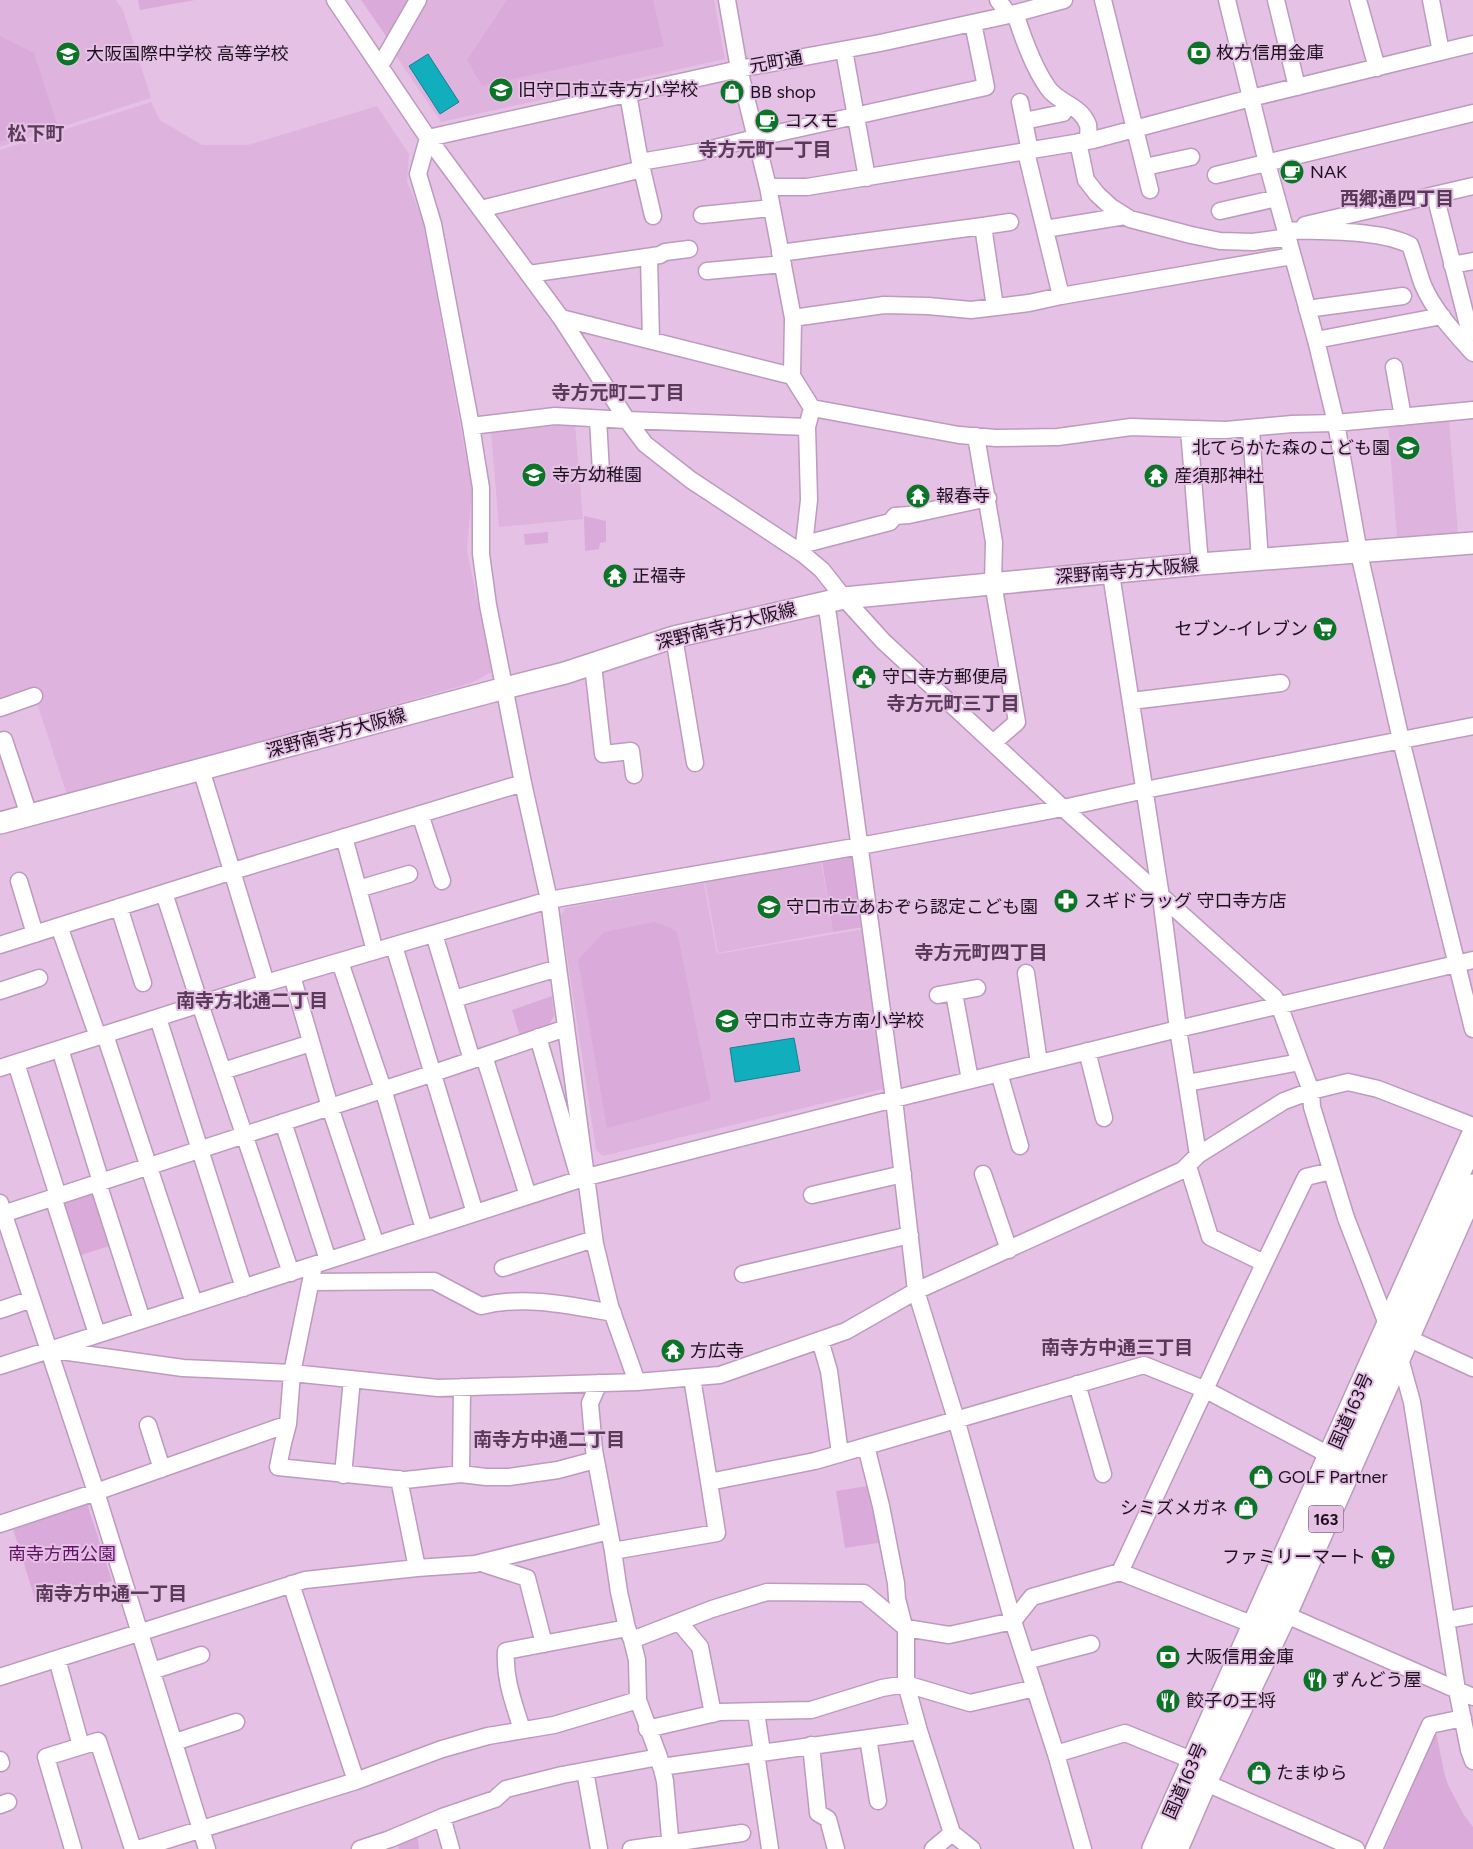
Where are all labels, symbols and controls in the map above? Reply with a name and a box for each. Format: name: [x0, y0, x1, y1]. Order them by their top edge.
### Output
bank icon: 枚方信用金庫: [1186, 40, 1212, 66]
school or university icon: 大阪国際中学校 高等学校: [55, 41, 81, 67]
place label: 枚方信用金庫: [1216, 42, 1324, 64]
place label: 大阪国際中学校 高等学校: [86, 43, 288, 65]
street label: 元町通: [748, 46, 804, 78]
school or university icon: 旧守口市立寺方小学校: [488, 77, 514, 103]
place label: 旧守口市立寺方小学校: [518, 79, 698, 101]
shop icon: BB shop: [719, 79, 745, 105]
place label: BB shop: [750, 81, 816, 103]
cafe icon: コスモ: [754, 108, 780, 134]
place label: コスモ: [784, 110, 838, 132]
district label: 松下町: [7, 122, 65, 145]
district label: 寺方元町一丁目: [698, 138, 832, 161]
cafe icon: NAK: [1279, 159, 1305, 185]
place label: NAK: [1310, 161, 1347, 183]
district label: 西郷通四丁目: [1340, 187, 1454, 210]
district label: 寺方元町二丁目: [551, 381, 685, 404]
school or university icon: 北てらかた森のこども園: [1395, 435, 1421, 461]
place label: 北てらかた森のこども園: [1192, 437, 1390, 459]
school or university icon: 寺方幼稚園: [521, 462, 547, 488]
temple icon: 産須那神社: [1143, 463, 1169, 489]
place label: 寺方幼稚園: [552, 464, 642, 486]
place label: 産須那神社: [1174, 465, 1264, 487]
temple icon: 報春寺: [905, 483, 931, 509]
place label: 報春寺: [936, 485, 990, 507]
street label: 深野南寺方大阪線: [1054, 554, 1200, 588]
temple icon: 正福寺: [602, 563, 628, 589]
place label: 正福寺: [632, 565, 686, 587]
street label: 深野南寺方大阪線: [653, 598, 799, 654]
supermarket icon: セブン-イレブン: [1312, 616, 1338, 642]
place label: セブン-イレブン: [1174, 618, 1308, 640]
public building icon: 守口寺方郵便局: [851, 664, 877, 690]
place label: 守口寺方郵便局: [882, 666, 1008, 688]
district label: 寺方元町三丁目: [886, 692, 1020, 715]
street label: 深野南寺方大阪線: [264, 704, 408, 762]
pharmacy icon: スギドラッグ 守口寺方店: [1053, 888, 1079, 914]
place label: スギドラッグ 守口寺方店: [1084, 890, 1286, 912]
school or university icon: 守口市立あおぞら認定こども園: [756, 894, 782, 920]
place label: 守口市立あおぞら認定こども園: [786, 896, 1038, 918]
district label: 寺方元町四丁目: [914, 941, 1048, 964]
district label: 南寺方北通二丁目: [176, 989, 328, 1012]
school or university icon: 守口市立寺方南小学校: [714, 1008, 740, 1034]
place label: 守口市立寺方南小学校: [744, 1010, 924, 1032]
district label: 南寺方中通三丁目: [1041, 1336, 1193, 1359]
temple icon: 方広寺: [660, 1338, 686, 1364]
place label: 方広寺: [690, 1340, 744, 1362]
street label: 国道163号: [1324, 1369, 1378, 1453]
district label: 南寺方中通二丁目: [473, 1428, 625, 1451]
shop icon: GOLF Partner: [1248, 1464, 1274, 1490]
place label: GOLF Partner: [1278, 1466, 1388, 1488]
shop icon: シミズメガネ: [1233, 1495, 1259, 1521]
place label: シミズメガネ: [1120, 1497, 1228, 1519]
road number: 163: [1308, 1506, 1344, 1532]
park label: 南寺方西公園: [8, 1543, 116, 1565]
supermarket icon: ファミリーマート: [1370, 1544, 1396, 1570]
place label: ファミリーマート: [1222, 1546, 1366, 1568]
district label: 南寺方中通一丁目: [35, 1582, 187, 1605]
bank icon: 大阪信用金庫: [1155, 1644, 1181, 1670]
place label: 大阪信用金庫: [1186, 1646, 1294, 1668]
restaurant icon: ずんどう屋: [1302, 1667, 1328, 1693]
place label: ずんどう屋: [1332, 1669, 1421, 1691]
restaurant icon: 餃子の王将: [1155, 1688, 1181, 1714]
place label: 餃子の王将: [1186, 1690, 1276, 1712]
street label: 国道163号: [1158, 1739, 1212, 1823]
shop icon: たまゆら: [1246, 1760, 1272, 1786]
place label: たまゆら: [1276, 1762, 1347, 1784]

